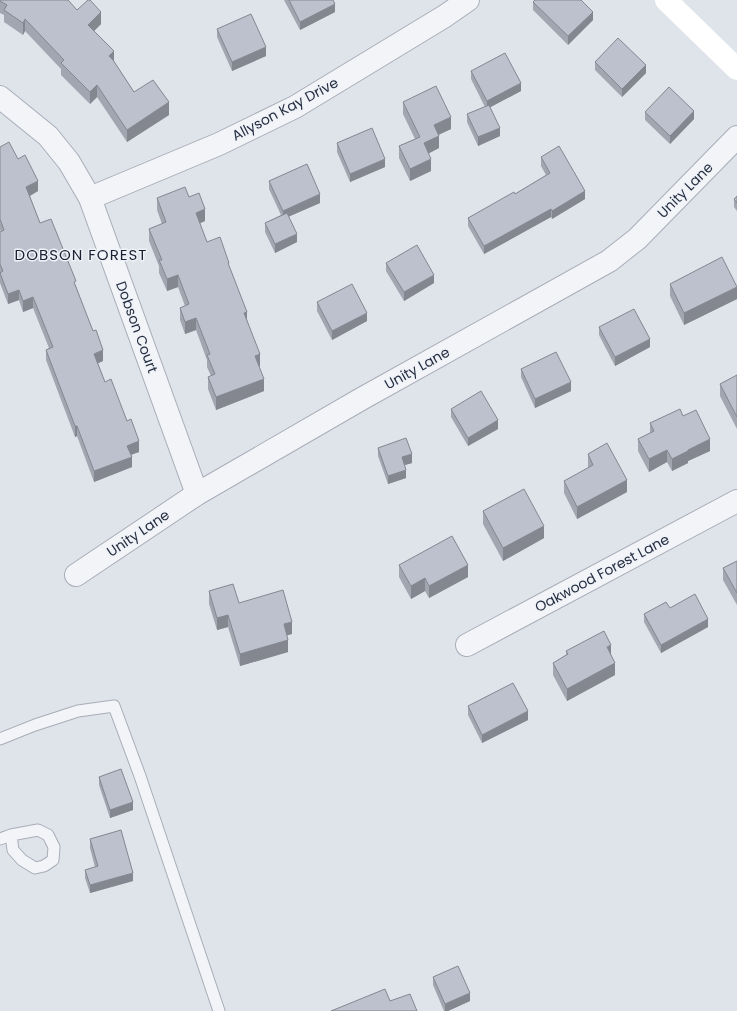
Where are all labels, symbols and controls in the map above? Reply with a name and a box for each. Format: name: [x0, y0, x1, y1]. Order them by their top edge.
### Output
street label: Allyson Kay Drive: [228, 72, 342, 145]
street label: Unity Lane: [653, 157, 718, 222]
district label: DOBSON FOREST: [15, 244, 147, 265]
street label: Dobson Court: [111, 278, 163, 376]
street label: Unity Lane: [381, 342, 453, 394]
street label: Unity Lane: [103, 504, 174, 561]
street label: Oakwood Forest Lane: [531, 529, 673, 617]

